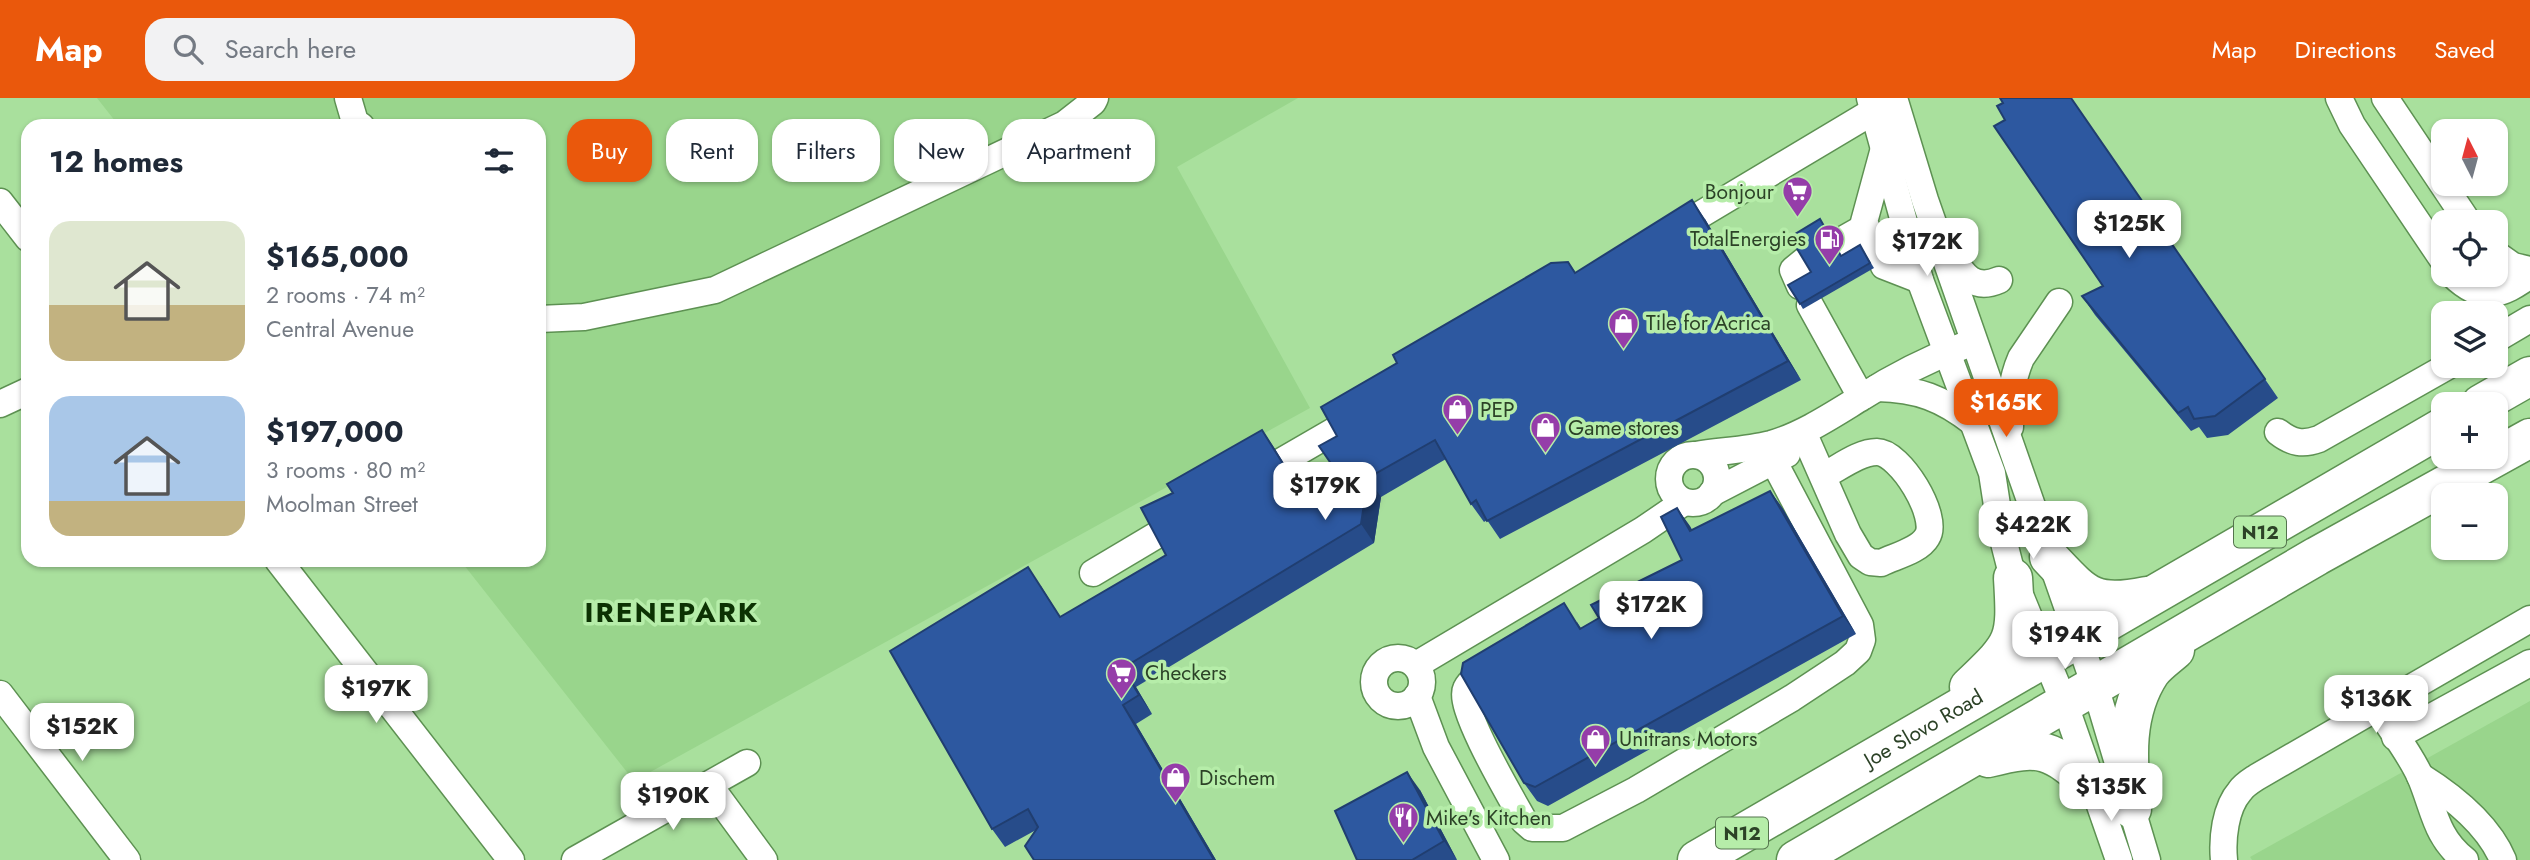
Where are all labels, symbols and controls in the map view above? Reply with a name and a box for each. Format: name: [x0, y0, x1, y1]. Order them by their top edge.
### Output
search box: [145, 18, 635, 81]
text: Map: [35, 26, 103, 73]
icon: search: [169, 30, 207, 68]
text: Search here: [225, 30, 356, 68]
text: Map: [2212, 32, 2257, 67]
text: Directions: [2295, 32, 2396, 67]
text: Saved: [2434, 32, 2495, 67]
chip: Buy: [567, 119, 652, 182]
chip: Rent: [666, 119, 758, 182]
chip: Filters: [772, 119, 880, 182]
chip: New: [894, 119, 988, 182]
chip: Apartment: [1002, 119, 1155, 182]
north arrow: [2431, 119, 2508, 196]
map controls: [2431, 119, 2508, 560]
text: 12 homes: [49, 140, 183, 183]
icon: filters: [480, 142, 518, 180]
supermarket icon: Bonjour: [1780, 175, 1814, 219]
place label: Bonjour: [1705, 177, 1775, 207]
pin: $125K: [2080, 200, 2178, 260]
text: $125K: [2093, 206, 2165, 240]
button: locate: [2431, 210, 2508, 287]
pin: $172K: [1878, 218, 1976, 278]
fuel station icon: TotalEnergies: [1812, 222, 1846, 266]
place label: TotalEnergies: [1690, 224, 1806, 254]
text: $172K: [1891, 224, 1963, 258]
text: $165,000: [266, 235, 409, 278]
icon: home: [105, 249, 189, 333]
text: 2 rooms · 74 m²: [266, 278, 425, 312]
button: layers: [2431, 301, 2508, 378]
shop icon: Tile for Acrica: [1606, 306, 1640, 350]
place label: Tile for Acrica: [1646, 308, 1771, 338]
text: Central Avenue: [266, 312, 414, 346]
pin: $165K: [1957, 380, 2055, 439]
text: $165K: [1970, 385, 2042, 419]
button: +: [2431, 392, 2508, 469]
shop icon: PEP: [1440, 393, 1474, 437]
place label: PEP: [1480, 395, 1515, 425]
text: $197,000: [266, 410, 404, 453]
shop icon: Game stores: [1528, 411, 1562, 455]
place label: Game stores: [1568, 413, 1679, 443]
icon: home: [105, 424, 189, 508]
text: 3 rooms · 80 m²: [266, 453, 425, 487]
pin: $179K: [1276, 462, 1374, 522]
text: $179K: [1289, 468, 1361, 502]
button: −: [2431, 483, 2508, 560]
text: Moolman Street: [266, 487, 418, 521]
pin: $422K: [1984, 502, 2082, 561]
text: $422K: [1995, 507, 2071, 541]
road number: N12: [2234, 516, 2286, 547]
pin: $172K: [1602, 582, 1700, 641]
text: $172K: [1615, 587, 1687, 621]
district label: IRENEPARK: [585, 592, 759, 633]
pin: $194K: [2016, 612, 2114, 671]
text: $194K: [2028, 617, 2102, 651]
supermarket icon: Checkers: [1105, 656, 1139, 700]
place label: Checkers: [1145, 658, 1227, 688]
pin: $197K: [327, 666, 425, 725]
text: $197K: [341, 671, 411, 705]
pin: $136K: [2327, 676, 2425, 735]
text: $136K: [2340, 681, 2412, 715]
street label: Joe Slovo Road: [1856, 682, 1989, 776]
pin: $152K: [33, 704, 131, 763]
text: $152K: [46, 709, 118, 743]
shop icon: Unitrans Motors: [1579, 722, 1613, 766]
place label: Unitrans Motors: [1619, 724, 1757, 754]
shop icon: Dischem: [1159, 761, 1193, 805]
place label: Dischem: [1199, 763, 1275, 793]
pin: $135K: [2062, 764, 2160, 823]
text: $135K: [2075, 769, 2147, 803]
pin: $190K: [624, 772, 722, 832]
text: $190K: [637, 778, 709, 812]
restaurant icon: Mike's Kitchen: [1386, 801, 1420, 845]
place label: Mike's Kitchen: [1426, 803, 1552, 833]
road number: N12: [1716, 818, 1768, 848]

